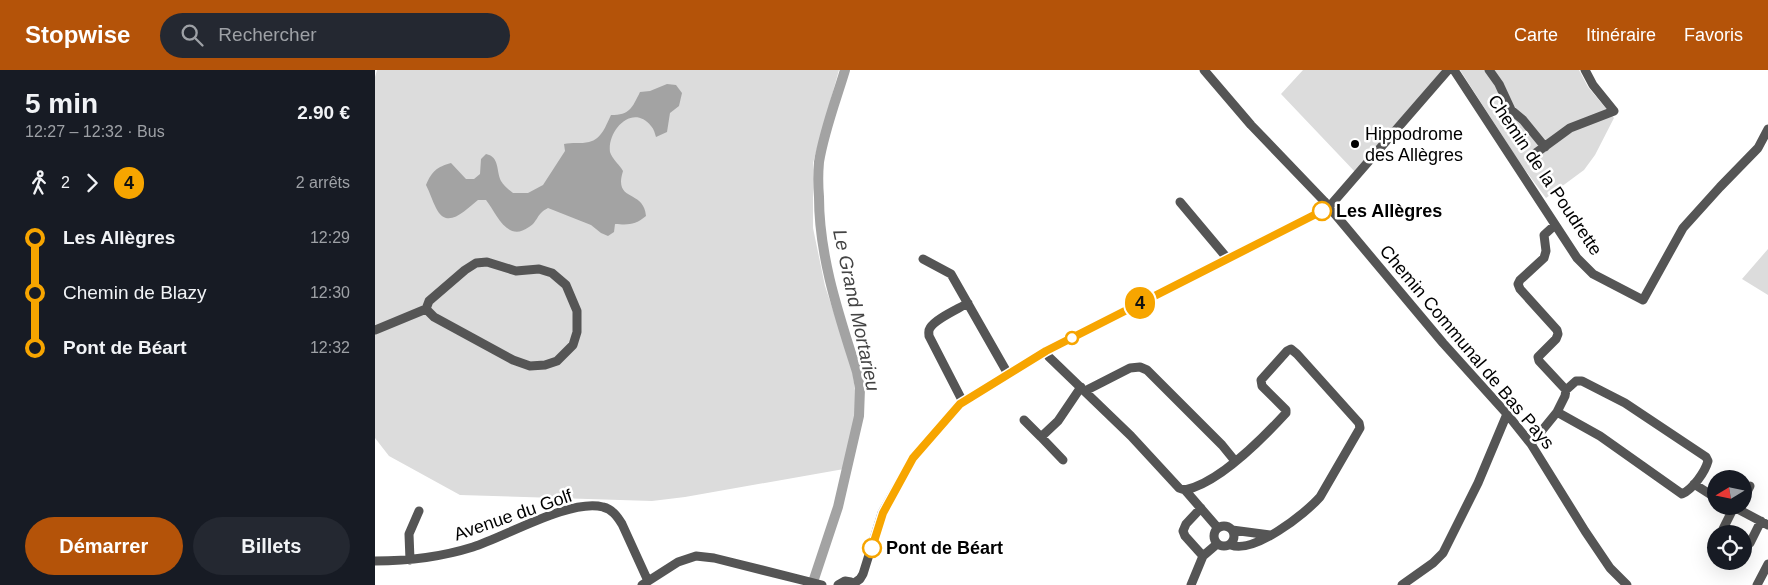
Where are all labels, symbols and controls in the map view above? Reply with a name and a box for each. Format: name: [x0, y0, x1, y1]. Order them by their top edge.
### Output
search box: [160, 13, 510, 58]
text: Stopwise: [25, 21, 130, 48]
icon: search: [178, 21, 206, 49]
text: Rechercher: [218, 24, 317, 45]
text: Carte: [1514, 25, 1558, 45]
text: Itinéraire: [1586, 25, 1656, 45]
text: Favoris: [1684, 25, 1743, 45]
text: 5 min: [25, 88, 98, 119]
street label: Chemin de la Poudrette: [1484, 91, 1606, 259]
text: 2.90 €: [297, 102, 350, 123]
text: 12:27 – 12:32 · Bus: [25, 123, 165, 140]
place label: Hippodrome des Allègres: [1365, 124, 1463, 165]
marker: Hippodrome des Allègres: [1349, 138, 1361, 150]
icon: walk: [25, 169, 53, 197]
icon: forward: [78, 169, 106, 197]
text: 4: [124, 173, 134, 193]
text: 2: [61, 174, 70, 191]
text: 2 arrêts: [296, 174, 350, 191]
marker: Les Allègres: [1312, 201, 1332, 221]
place label: Les Allègres: [1336, 201, 1442, 221]
text: Les Allègres: [63, 227, 175, 248]
water label: Le Grand Mortarieu: [829, 227, 884, 393]
text: 12:29: [310, 229, 350, 246]
street label: Chemin Communal de Bas Pays: [1376, 241, 1558, 453]
text: Chemin de Blazy: [63, 282, 207, 303]
text: 12:30: [310, 284, 350, 301]
line badge: 4: [1124, 287, 1156, 319]
text: 4: [1135, 293, 1145, 313]
unlabelled marker: [1065, 331, 1079, 345]
text: Pont de Béart: [63, 337, 187, 358]
text: 12:32: [310, 339, 350, 356]
north arrow: [1707, 470, 1753, 515]
map controls: [1707, 470, 1752, 570]
street label: Avenue du Golf: [451, 485, 576, 545]
button: Démarrer: [25, 517, 183, 575]
button: Billets: [193, 517, 350, 575]
button: locate: [1707, 525, 1752, 570]
marker: Pont de Béart: [862, 538, 882, 558]
place label: Pont de Béart: [886, 538, 1003, 558]

